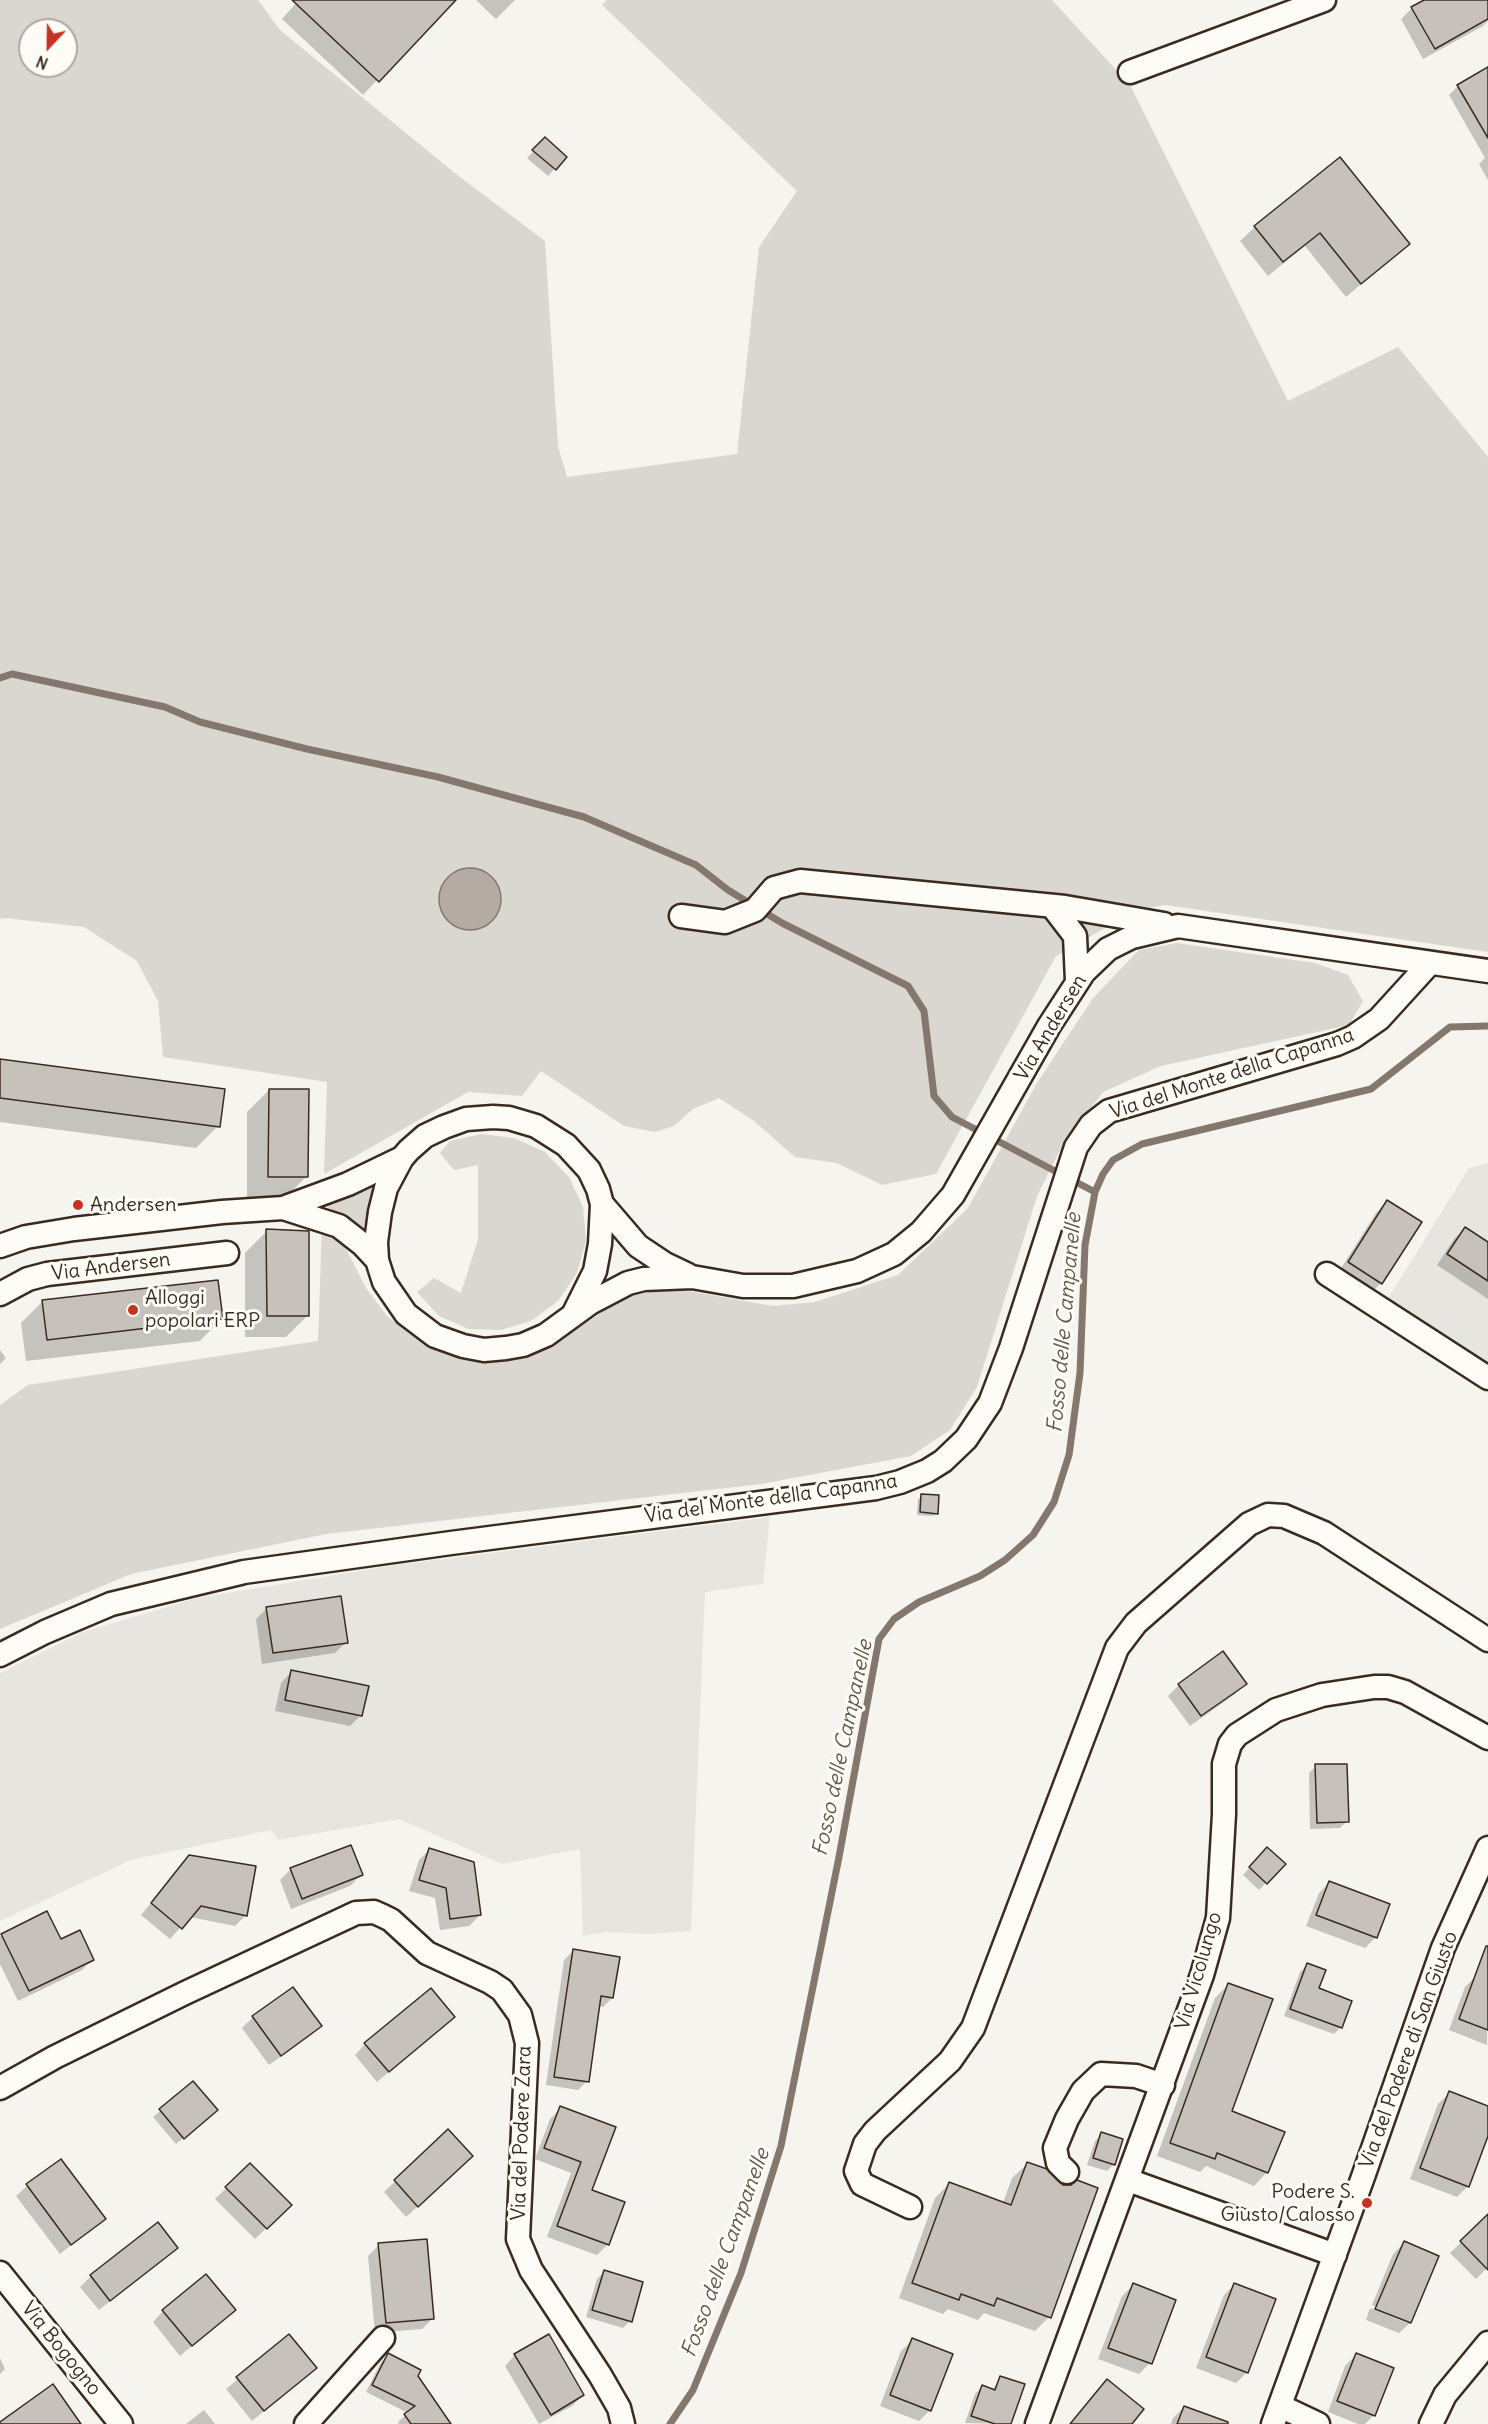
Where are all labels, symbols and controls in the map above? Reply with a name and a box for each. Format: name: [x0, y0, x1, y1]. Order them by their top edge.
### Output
north arrow: [18, 18, 78, 78]
text: N: [33, 51, 51, 74]
street label: Via Andersen: [1010, 971, 1092, 1085]
street label: Via del Monte della Capanna: [1107, 1023, 1357, 1125]
place label: Andersen: [90, 1193, 176, 1217]
marker: Andersen: [71, 1198, 85, 1212]
water label: Fosso delle Campanelle: [1043, 1212, 1087, 1434]
street label: Via Andersen: [50, 1248, 172, 1286]
place label: Alloggi popolari ERP: [145, 1286, 260, 1333]
marker: Alloggi popolari ERP: [126, 1303, 140, 1317]
street label: Via del Monte della Capanna: [643, 1469, 899, 1529]
water label: Fosso delle Campanelle: [808, 1638, 878, 1858]
street label: Via Vicolungo: [1171, 1909, 1227, 2033]
street label: Via del Podere di San Giusto: [1355, 1928, 1463, 2172]
street label: Via del Podere Zara: [507, 2045, 537, 2221]
water label: Fosso delle Campanelle: [677, 2145, 775, 2361]
place label: Podere S. Giusto/Calosso: [1220, 2180, 1355, 2227]
marker: Podere S. Giusto/Calosso: [1360, 2196, 1374, 2210]
street label: Via Bogogno: [16, 2297, 106, 2401]

